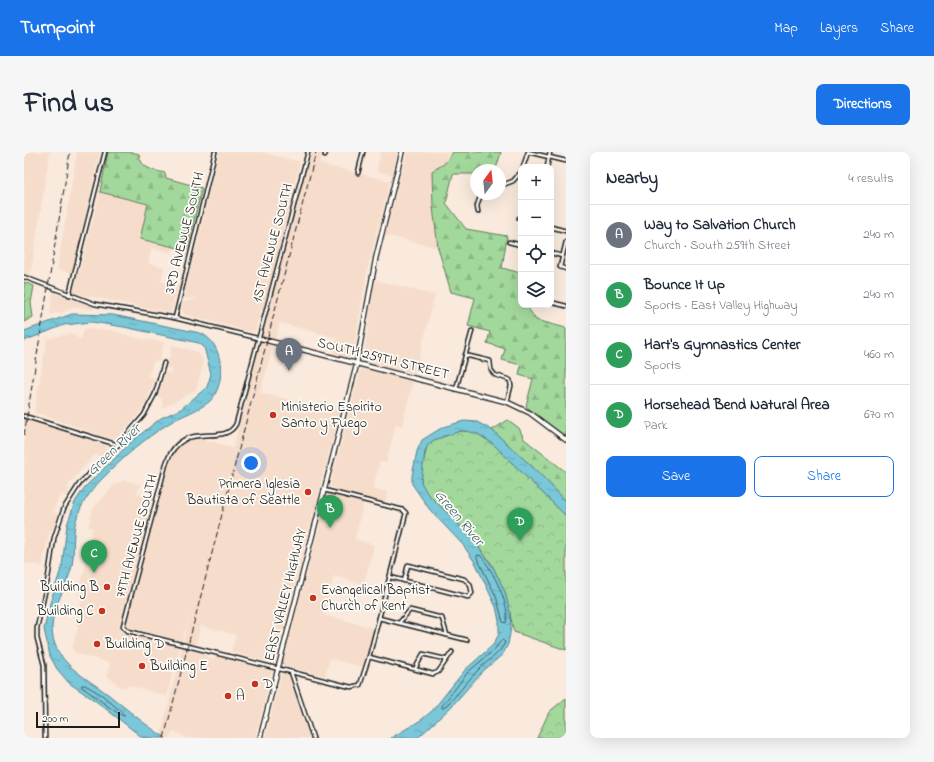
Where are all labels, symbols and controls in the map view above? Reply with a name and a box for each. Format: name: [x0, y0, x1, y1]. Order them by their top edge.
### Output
text: Turnpoint: [20, 15, 95, 42]
text: Map: [774, 18, 798, 39]
text: Layers: [820, 18, 858, 39]
text: Share: [880, 18, 914, 39]
text: Find us: [24, 84, 114, 125]
button: Directions: [816, 84, 910, 125]
north arrow: [470, 164, 506, 200]
map controls: [518, 164, 554, 308]
button: +: [518, 164, 554, 200]
text: Nearby: [606, 166, 658, 191]
text: 4 results: [848, 169, 894, 188]
street label: 3RD AVENUE SOUTH: [160, 170, 210, 296]
street label: 1ST AVENUE SOUTH: [247, 181, 299, 305]
button: −: [518, 200, 554, 236]
text: Way to Salvation Church: [644, 214, 796, 236]
text: A: [615, 225, 623, 244]
text: 240 m: [863, 225, 894, 244]
button: locate: [518, 236, 554, 272]
text: Church · South 259th Street: [644, 236, 791, 255]
button: layers: [518, 272, 554, 308]
text: Bounce It Up: [644, 274, 725, 296]
text: B: [615, 285, 623, 304]
text: 240 m: [863, 285, 894, 304]
text: Sports · East Valley Highway: [644, 296, 798, 315]
street label: SOUTH 259TH STREET: [315, 332, 451, 386]
text: Hart's Gymnastics Center: [644, 334, 801, 356]
pin: A: [276, 338, 302, 371]
text: C: [615, 345, 623, 364]
text: 460 m: [864, 345, 894, 364]
text: Sports: [644, 356, 681, 375]
text: Horsehead Bend Natural Area: [644, 394, 830, 416]
place label: Ministerio Espirito Santo y Fuego: [281, 397, 382, 435]
text: D: [614, 405, 624, 424]
text: 670 m: [864, 405, 894, 424]
marker: Ministerio Espirito Santo y Fuego: [268, 410, 278, 420]
text: Park: [644, 416, 668, 435]
water label: Green River: [82, 417, 148, 481]
your location: [241, 453, 261, 473]
button: Save: [606, 456, 746, 497]
button: Share: [754, 456, 894, 497]
street label: 79TH AVENUE SOUTH: [110, 472, 164, 600]
place label: Primera Iglesia Bautista of Seattle: [186, 474, 301, 511]
water label: Green River: [429, 485, 491, 553]
marker: Primera Iglesia Bautista of Seattle: [303, 487, 313, 497]
pin: B: [317, 495, 343, 528]
pin: D: [507, 508, 533, 541]
street label: EAST VALLEY HIGHWAY: [259, 526, 313, 663]
pin: C: [81, 540, 107, 573]
place label: Building B: [39, 577, 99, 599]
place label: Evangelical Baptist Church of Kent: [321, 580, 430, 617]
marker: Building B: [102, 582, 112, 592]
marker: Evangelical Baptist Church of Kent: [308, 593, 318, 603]
place label: Building C: [36, 601, 94, 623]
marker: Building C: [97, 606, 107, 616]
place label: Building D: [104, 634, 165, 656]
marker: Building D: [92, 639, 102, 649]
place label: Building E: [149, 656, 208, 678]
marker: Building E: [137, 661, 147, 671]
place label: D: [262, 674, 273, 695]
marker: D: [250, 679, 260, 689]
place label: A: [236, 686, 245, 707]
marker: A: [223, 691, 233, 701]
scale bar: [36, 710, 120, 729]
text: 200 m: [42, 711, 68, 727]

